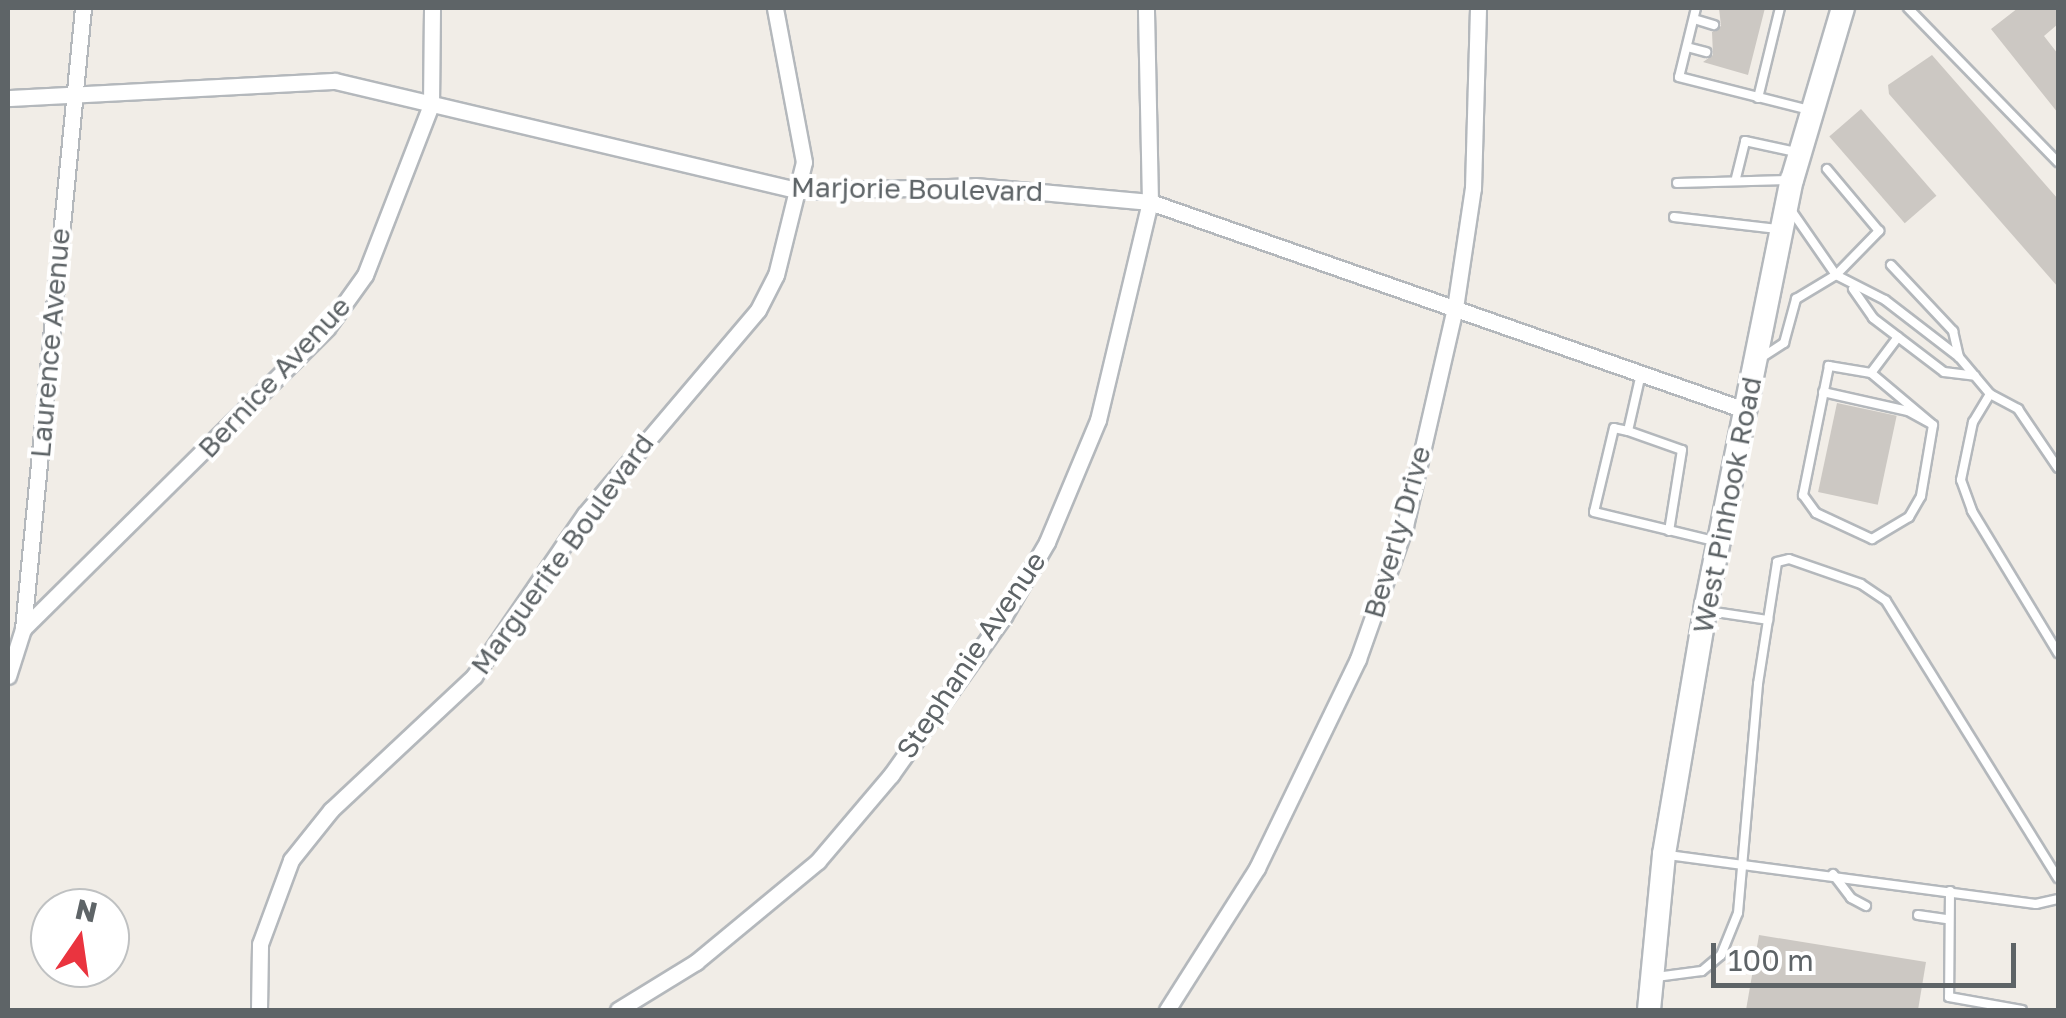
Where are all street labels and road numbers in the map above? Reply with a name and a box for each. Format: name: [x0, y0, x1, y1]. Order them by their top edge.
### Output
street label: Marjorie Boulevard: [791, 170, 1043, 208]
street label: Laurence Avenue: [23, 227, 77, 459]
street label: Bernice Avenue: [191, 289, 357, 465]
street label: West Pinhook Road: [1686, 374, 1768, 636]
street label: Marguerite Boulevard: [463, 427, 661, 681]
street label: Beverly Drive: [1356, 442, 1438, 622]
street label: Stephanie Avenue: [889, 545, 1053, 765]

